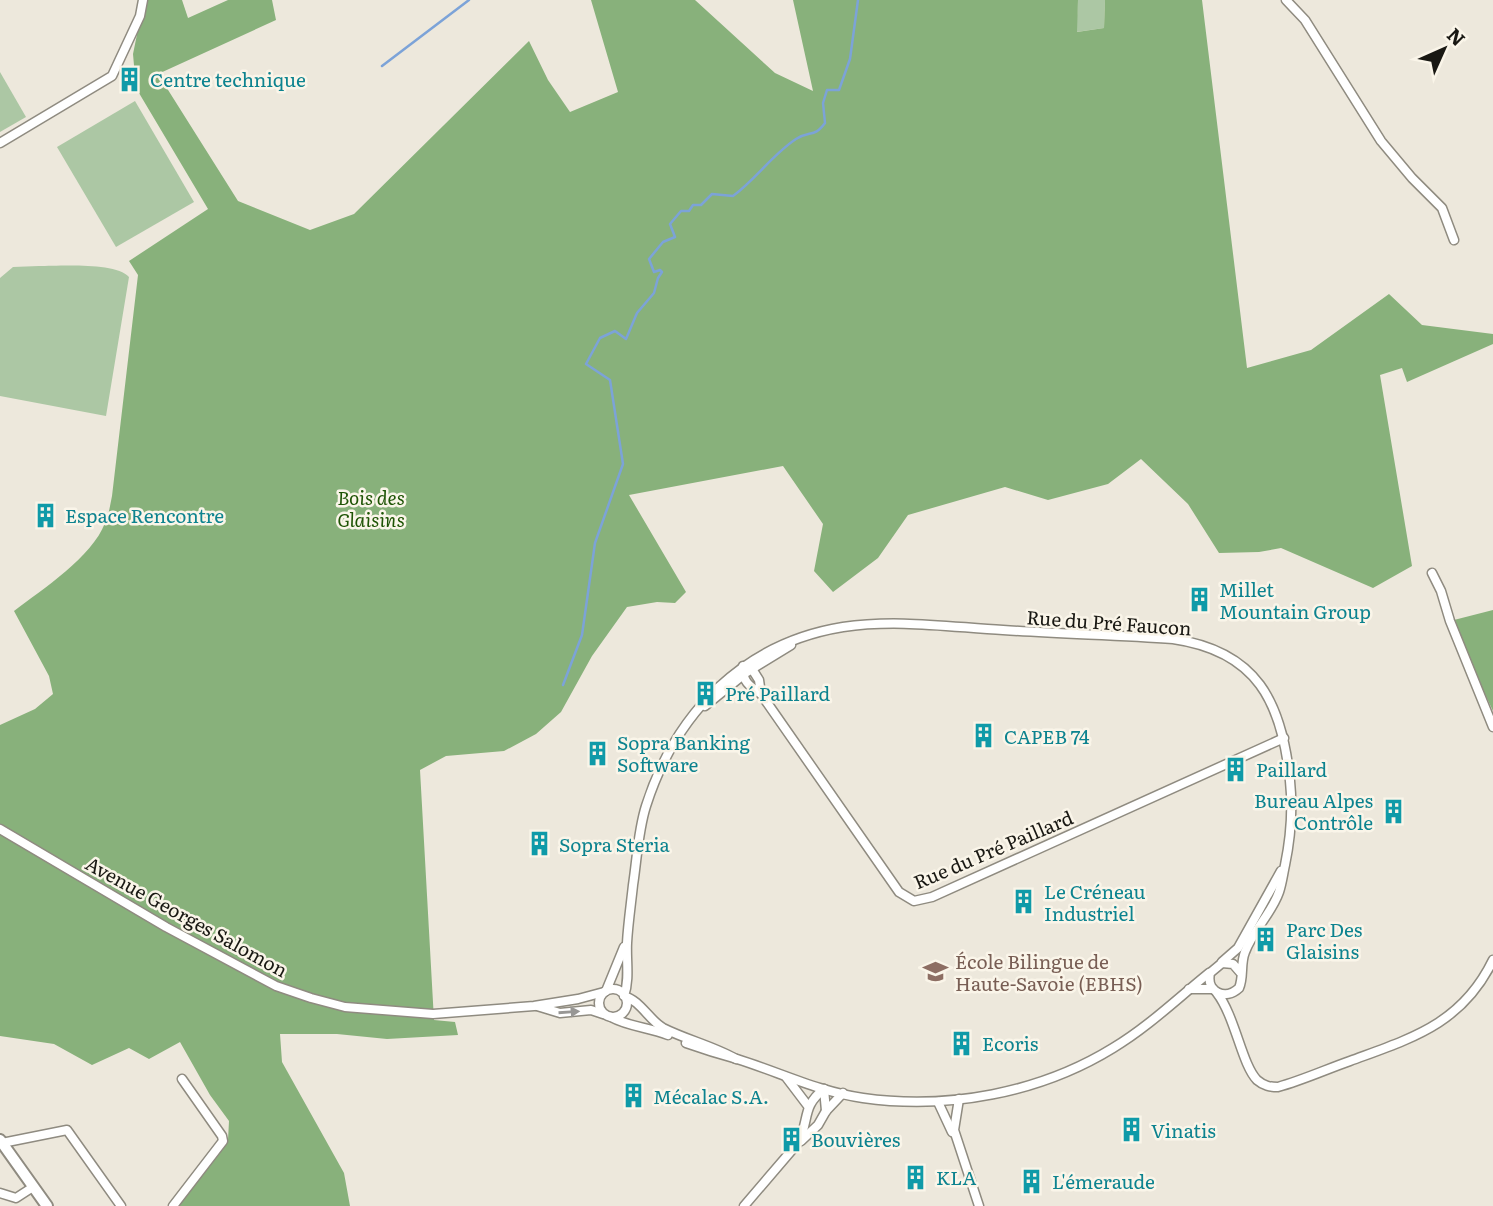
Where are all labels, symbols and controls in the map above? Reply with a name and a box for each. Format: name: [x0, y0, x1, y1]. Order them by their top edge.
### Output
north arrow: [1409, 14, 1479, 84]
text: N: [1441, 21, 1472, 52]
building icon: Centre technique: [116, 65, 144, 93]
place label: Centre technique: [150, 65, 306, 93]
park label: Bois des Glaisins: [337, 483, 405, 533]
building icon: Espace Rencontre: [31, 501, 59, 529]
place label: Espace Rencontre: [65, 501, 224, 529]
place label: Millet Mountain Group: [1219, 575, 1371, 625]
building icon: Millet Mountain Group: [1185, 586, 1213, 614]
street label: Rue du Pré Faucon: [1026, 602, 1192, 642]
building icon: Pré Paillard: [691, 679, 719, 707]
place label: Pré Paillard: [725, 679, 830, 707]
building icon: CAPEB 74: [970, 722, 998, 750]
place label: CAPEB 74: [1004, 722, 1090, 750]
place label: Sopra Banking Software: [617, 728, 751, 778]
building icon: Sopra Banking Software: [583, 739, 611, 767]
building icon: Paillard: [1222, 755, 1250, 783]
place label: Paillard: [1256, 755, 1328, 783]
place label: Bureau Alpes Contrôle: [1254, 786, 1373, 836]
building icon: Bureau Alpes Contrôle: [1379, 797, 1407, 825]
street label: Rue du Pré Paillard: [909, 803, 1077, 895]
building icon: Sopra Steria: [525, 830, 553, 858]
place label: Sopra Steria: [559, 830, 671, 858]
street label: Avenue Georges Salomon: [81, 849, 293, 983]
place label: Le Créneau Industriel: [1044, 877, 1146, 927]
building icon: Le Créneau Industriel: [1010, 888, 1038, 916]
place label: Parc Des Glaisins: [1286, 915, 1363, 965]
building icon: Parc Des Glaisins: [1252, 926, 1280, 954]
place label: École Bilingue de Haute-Savoie (EBHS): [955, 947, 1143, 997]
school or university icon: École Bilingue de Haute-Savoie (EBHS): [921, 958, 949, 986]
one-way arrow: [558, 1006, 580, 1017]
building icon: Ecoris: [948, 1029, 976, 1057]
place label: Ecoris: [982, 1029, 1039, 1057]
building icon: Mécalac S.A.: [619, 1082, 647, 1110]
place label: Mécalac S.A.: [653, 1082, 769, 1110]
building icon: Vinatis: [1117, 1116, 1145, 1144]
place label: Vinatis: [1151, 1116, 1216, 1144]
building icon: Bouvières: [777, 1125, 805, 1153]
place label: Bouvières: [811, 1125, 901, 1153]
building icon: KLA: [902, 1163, 930, 1191]
place label: KLA: [936, 1163, 976, 1191]
building icon: L'émeraude: [1018, 1167, 1046, 1195]
place label: L'émeraude: [1052, 1167, 1155, 1195]

